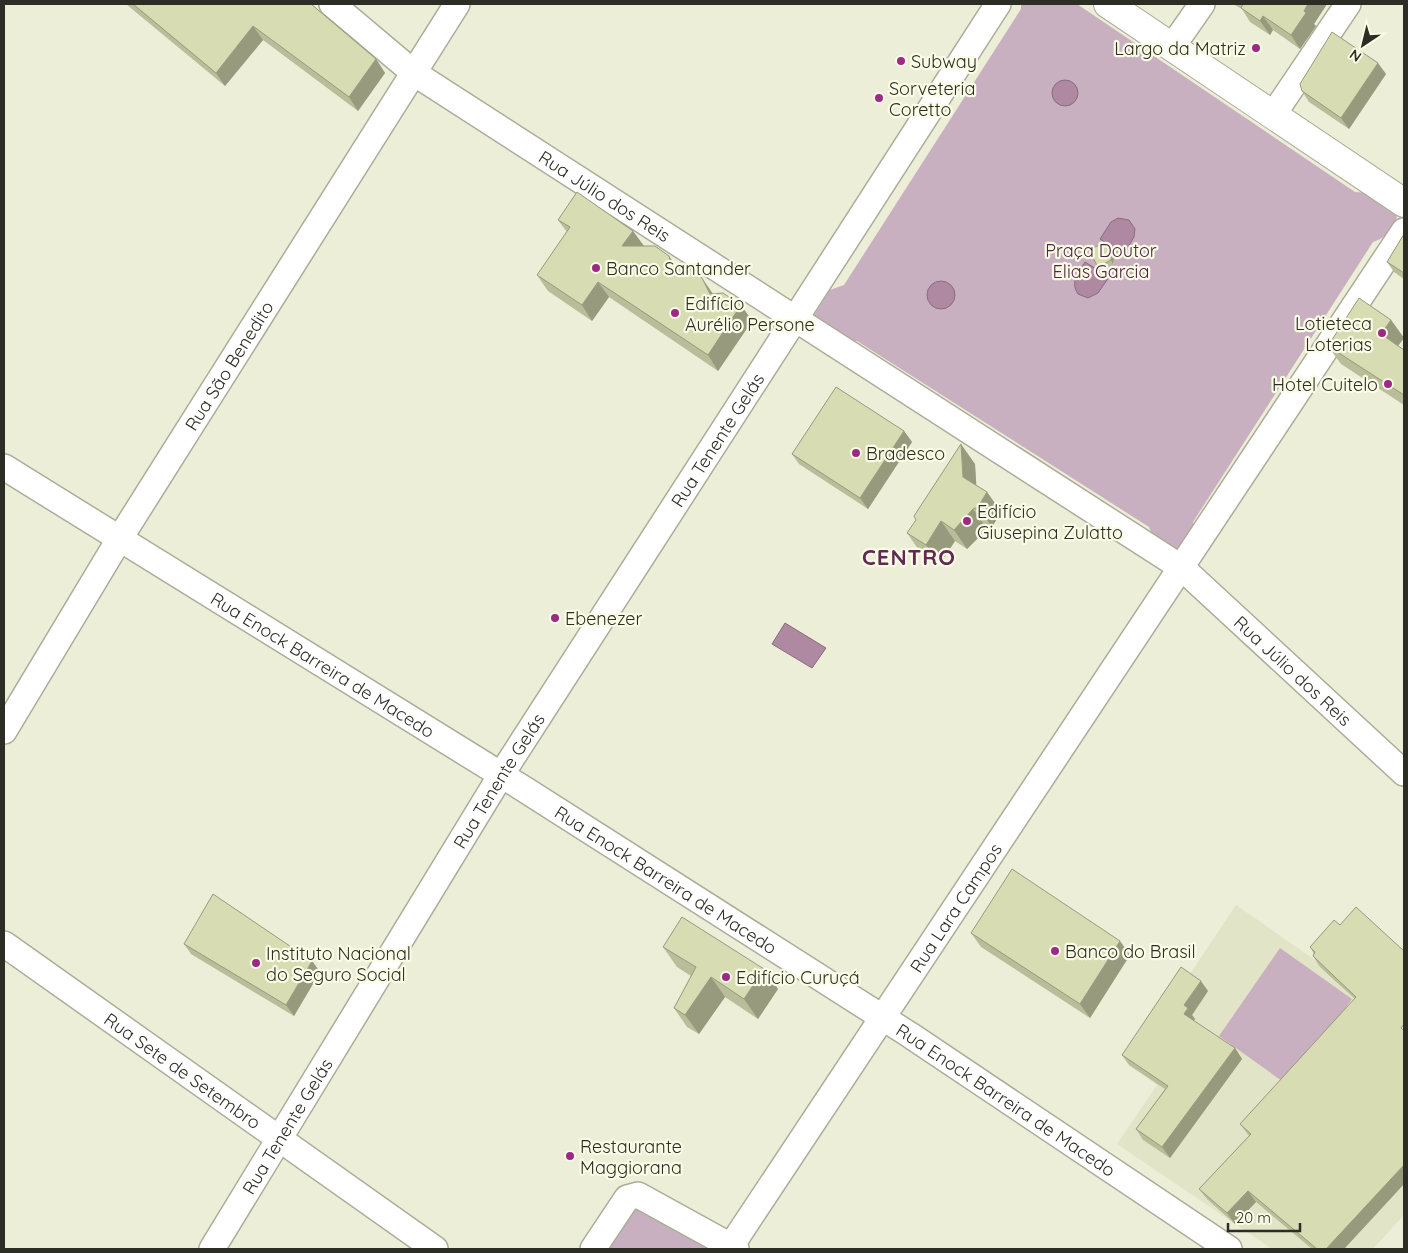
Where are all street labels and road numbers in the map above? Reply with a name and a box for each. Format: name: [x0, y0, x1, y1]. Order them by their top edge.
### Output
street label: Rua Júlio dos Reis: [535, 145, 675, 247]
street label: Rua São Benedito: [179, 297, 278, 435]
street label: Rua Tenente Gelás: [665, 368, 769, 511]
street label: Rua Enock Barreira de Macedo: [207, 586, 439, 742]
street label: Rua Júlio dos Reis: [1229, 611, 1357, 731]
street label: Rua Tenente Gelás: [448, 709, 549, 852]
street label: Rua Enock Barreira de Macedo: [551, 800, 781, 959]
street label: Rua Lara Campos: [904, 839, 1007, 977]
street label: Rua Sete de Setembro: [100, 1007, 266, 1134]
street label: Rua Enock Barreira de Macedo: [892, 1018, 1120, 1181]
street label: Rua Tenente Gelás: [237, 1054, 337, 1198]

